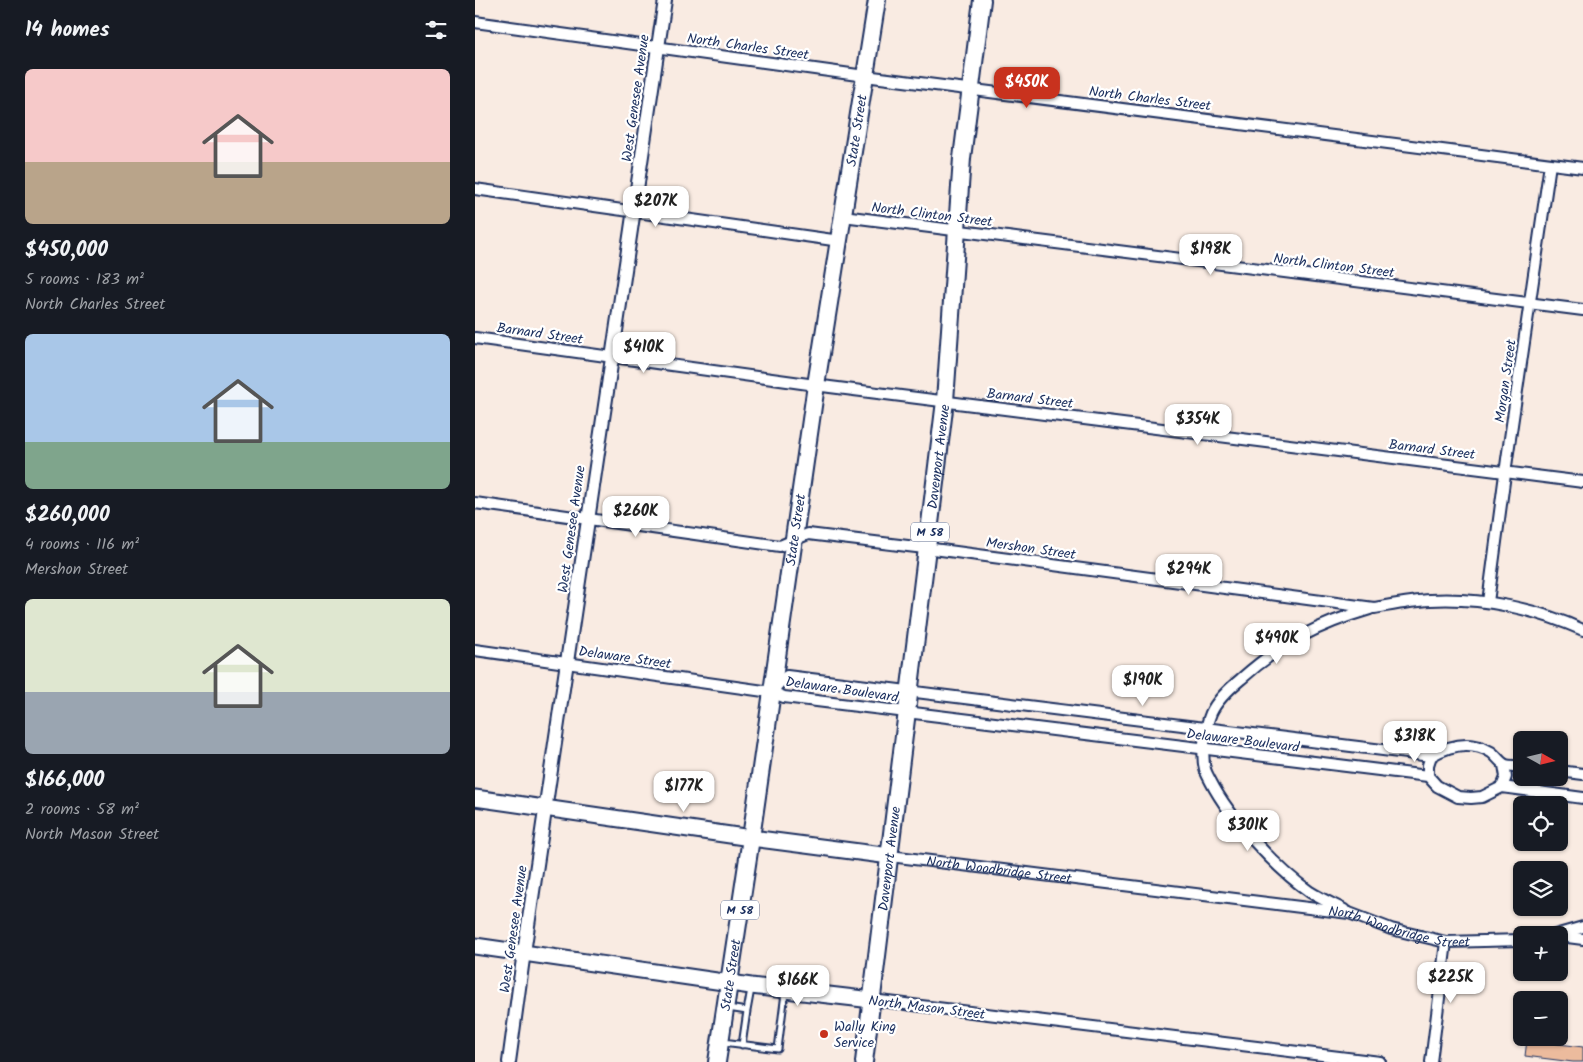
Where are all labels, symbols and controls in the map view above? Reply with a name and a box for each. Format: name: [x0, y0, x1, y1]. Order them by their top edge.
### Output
text: 14 homes: [25, 14, 110, 47]
icon: filters: [422, 16, 450, 44]
street label: North Charles Street: [685, 28, 811, 67]
street label: West Genesee Avenue: [616, 32, 656, 163]
pin: $450K: [992, 66, 1062, 109]
text: $450K: [1005, 70, 1049, 95]
street label: North Charles Street: [1088, 81, 1213, 117]
street label: State Street: [841, 93, 874, 168]
icon: home: [193, 101, 283, 191]
pin: $207K: [621, 186, 691, 228]
text: $207K: [634, 189, 678, 214]
street label: North Clinton Street: [870, 197, 994, 233]
text: $450,000: [25, 234, 108, 267]
pin: $198K: [1176, 234, 1246, 276]
text: $198K: [1190, 237, 1232, 262]
street label: North Clinton Street: [1272, 248, 1396, 284]
text: 5 rooms · 183 m²: [25, 267, 144, 292]
text: North Charles Street: [25, 292, 165, 317]
street label: Barnard Street: [495, 317, 585, 351]
pin: $410K: [609, 332, 679, 374]
text: $410K: [624, 335, 664, 360]
street label: Morgan Street: [1489, 338, 1523, 424]
icon: home: [193, 366, 283, 456]
street label: Barnard Street: [985, 383, 1075, 415]
street label: Davenport Avenue: [922, 402, 957, 510]
pin: $354K: [1163, 404, 1233, 446]
text: $354K: [1176, 407, 1220, 432]
street label: Barnard Street: [1387, 434, 1477, 466]
street label: West Genesee Avenue: [552, 463, 592, 594]
street label: State Street: [780, 492, 812, 567]
pin: $260K: [601, 496, 671, 538]
text: $260,000: [25, 499, 110, 532]
text: $260K: [613, 499, 659, 524]
road number: M 58: [911, 522, 949, 542]
text: 4 rooms · 116 m²: [25, 532, 139, 557]
street label: Mershon Street: [985, 532, 1078, 566]
pin: $294K: [1154, 554, 1224, 596]
text: Mershon Street: [25, 557, 128, 582]
text: $294K: [1166, 557, 1212, 582]
pin: $490K: [1242, 622, 1312, 665]
text: $490K: [1255, 626, 1299, 651]
icon: home: [193, 631, 283, 721]
street label: Delaware Street: [577, 641, 673, 675]
pin: $190K: [1108, 664, 1178, 707]
text: $190K: [1123, 668, 1163, 693]
street label: Delaware Boulevard: [784, 671, 901, 709]
pin: $318K: [1380, 720, 1450, 763]
street label: Delaware Boulevard: [1185, 723, 1302, 759]
text: $318K: [1394, 724, 1436, 749]
north arrow: [1513, 731, 1567, 786]
map controls: [1513, 731, 1568, 1046]
text: $166,000: [25, 764, 104, 797]
pin: $177K: [649, 770, 719, 813]
text: $177K: [664, 774, 704, 799]
button: locate: [1513, 796, 1568, 851]
text: 2 rooms · 58 m²: [25, 797, 139, 822]
street label: Davenport Avenue: [873, 804, 907, 912]
pin: $301K: [1213, 810, 1283, 852]
text: $301K: [1228, 813, 1268, 838]
text: North Mason Street: [25, 822, 159, 847]
street label: North Woodbridge Street: [925, 851, 1073, 891]
button: layers: [1513, 861, 1568, 916]
street label: West Genesee Avenue: [494, 863, 534, 994]
road number: M 58: [721, 900, 759, 920]
street label: North Woodbridge Street: [1327, 901, 1471, 954]
button: +: [1513, 926, 1568, 981]
street label: State Street: [715, 937, 748, 1013]
pin: $225K: [1416, 962, 1486, 1004]
pin: $166K: [763, 964, 833, 1007]
text: $225K: [1428, 965, 1474, 990]
text: $166K: [777, 968, 819, 993]
street label: North Mason Street: [867, 990, 987, 1026]
button: −: [1513, 991, 1568, 1046]
place label: Wally King Service: [834, 1016, 896, 1054]
marker: Wally King Service: [818, 1028, 830, 1040]

